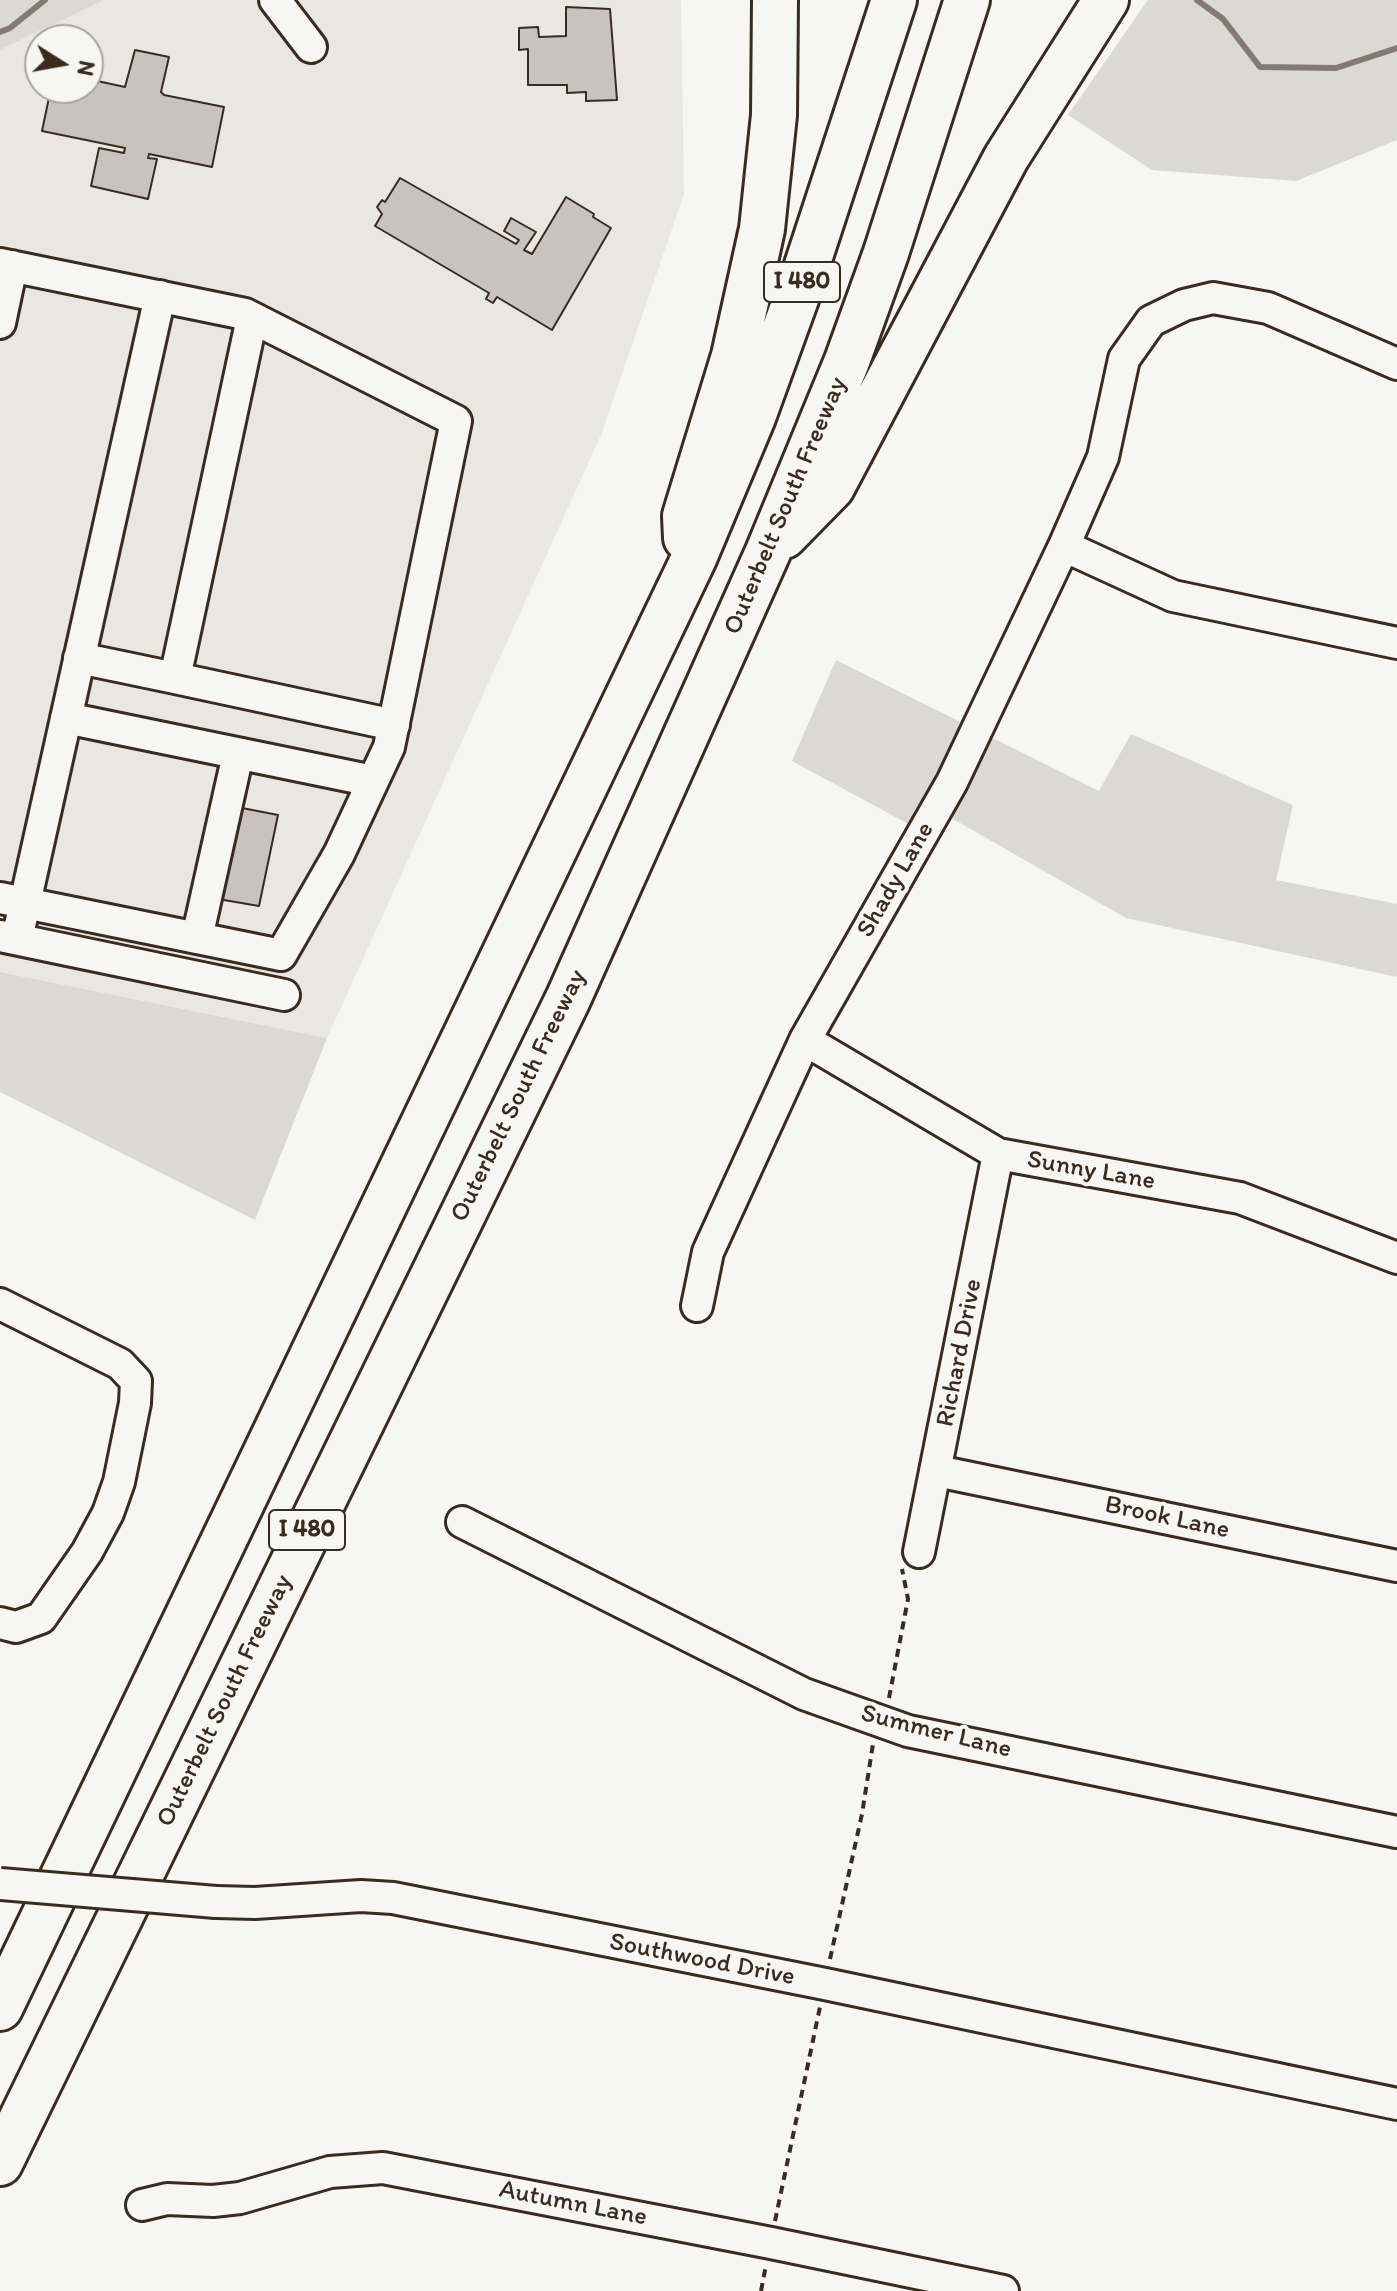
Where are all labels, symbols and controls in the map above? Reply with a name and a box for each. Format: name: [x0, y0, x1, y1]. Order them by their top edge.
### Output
north arrow: [24, 24, 104, 104]
text: N: [71, 58, 101, 78]
road number: I 480: [764, 262, 840, 302]
street label: Outerbelt South Freeway: [718, 372, 854, 640]
street label: Shady Lane: [851, 817, 941, 943]
street label: Outerbelt South Freeway: [444, 965, 594, 1227]
street label: Sunny Lane: [1025, 1144, 1157, 1198]
street label: Richard Drive: [930, 1277, 990, 1429]
street label: Brook Lane: [1102, 1490, 1232, 1546]
road number: I 480: [269, 1510, 345, 1550]
street label: Outerbelt South Freeway: [150, 1570, 300, 1832]
street label: Summer Lane: [858, 1698, 1014, 1766]
street label: Southwood Drive: [607, 1927, 797, 1993]
street label: Autumn Lane: [496, 2174, 650, 2234]

